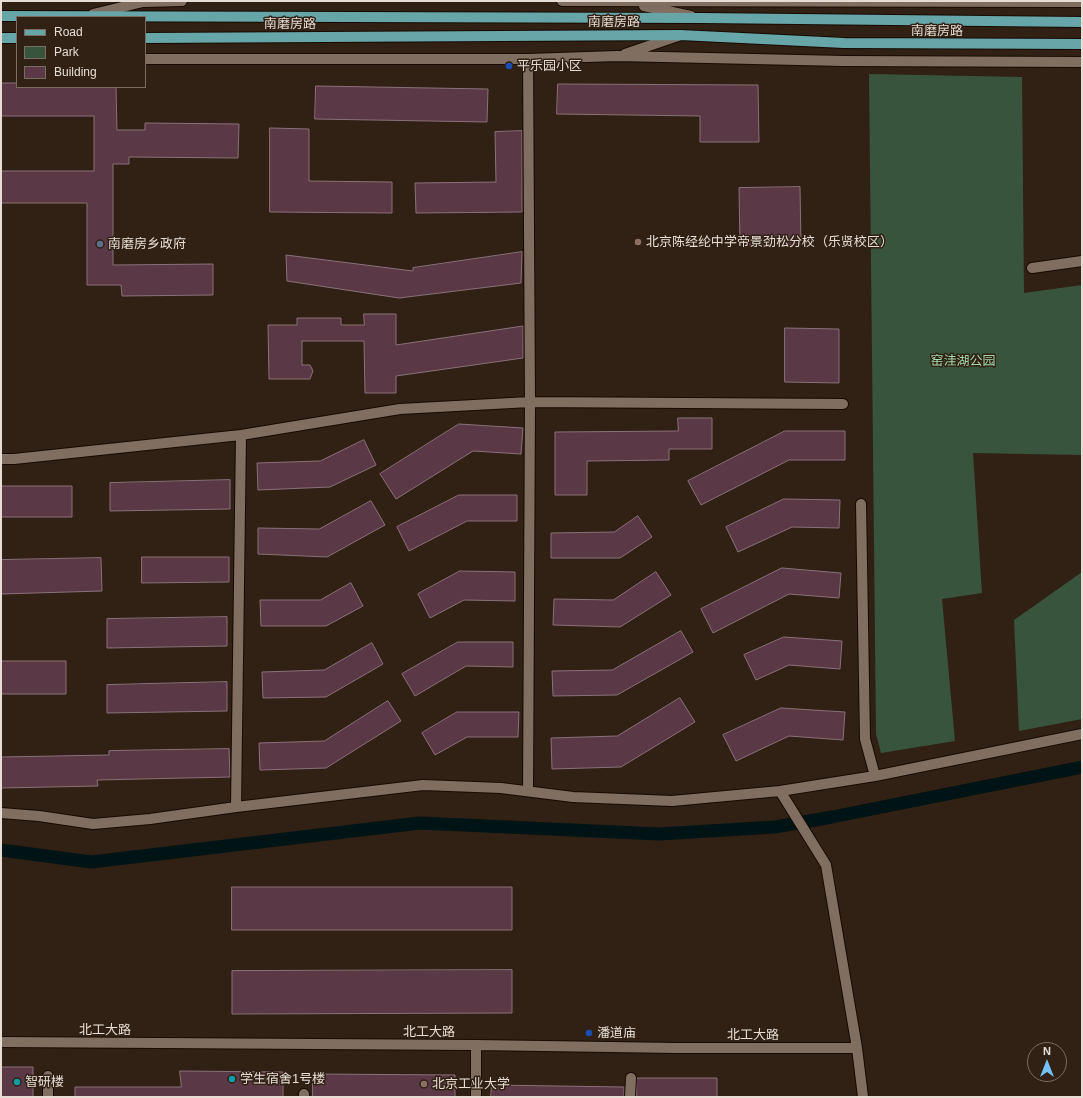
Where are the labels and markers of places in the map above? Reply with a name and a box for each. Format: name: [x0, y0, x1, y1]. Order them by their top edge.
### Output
place label: 平乐园小区: [517, 58, 582, 74]
marker: 平乐园小区: [504, 61, 514, 71]
place label: 北京陈经纶中学帝景劲松分校（乐贤校区）: [646, 234, 893, 250]
place label: 南磨房乡政府: [108, 236, 186, 252]
marker: 北京陈经纶中学帝景劲松分校（乐贤校区）: [633, 237, 643, 247]
marker: 南磨房乡政府: [95, 239, 105, 249]
place label: 潘道庙: [597, 1025, 636, 1041]
marker: 潘道庙: [584, 1028, 594, 1038]
place label: 学生宿舍1号楼: [240, 1071, 325, 1087]
place label: 智研楼: [25, 1074, 64, 1090]
marker: 学生宿舍1号楼: [227, 1074, 237, 1084]
place label: 北京工业大学: [432, 1076, 510, 1092]
marker: 智研楼: [12, 1077, 22, 1087]
marker: 北京工业大学: [419, 1079, 429, 1089]

